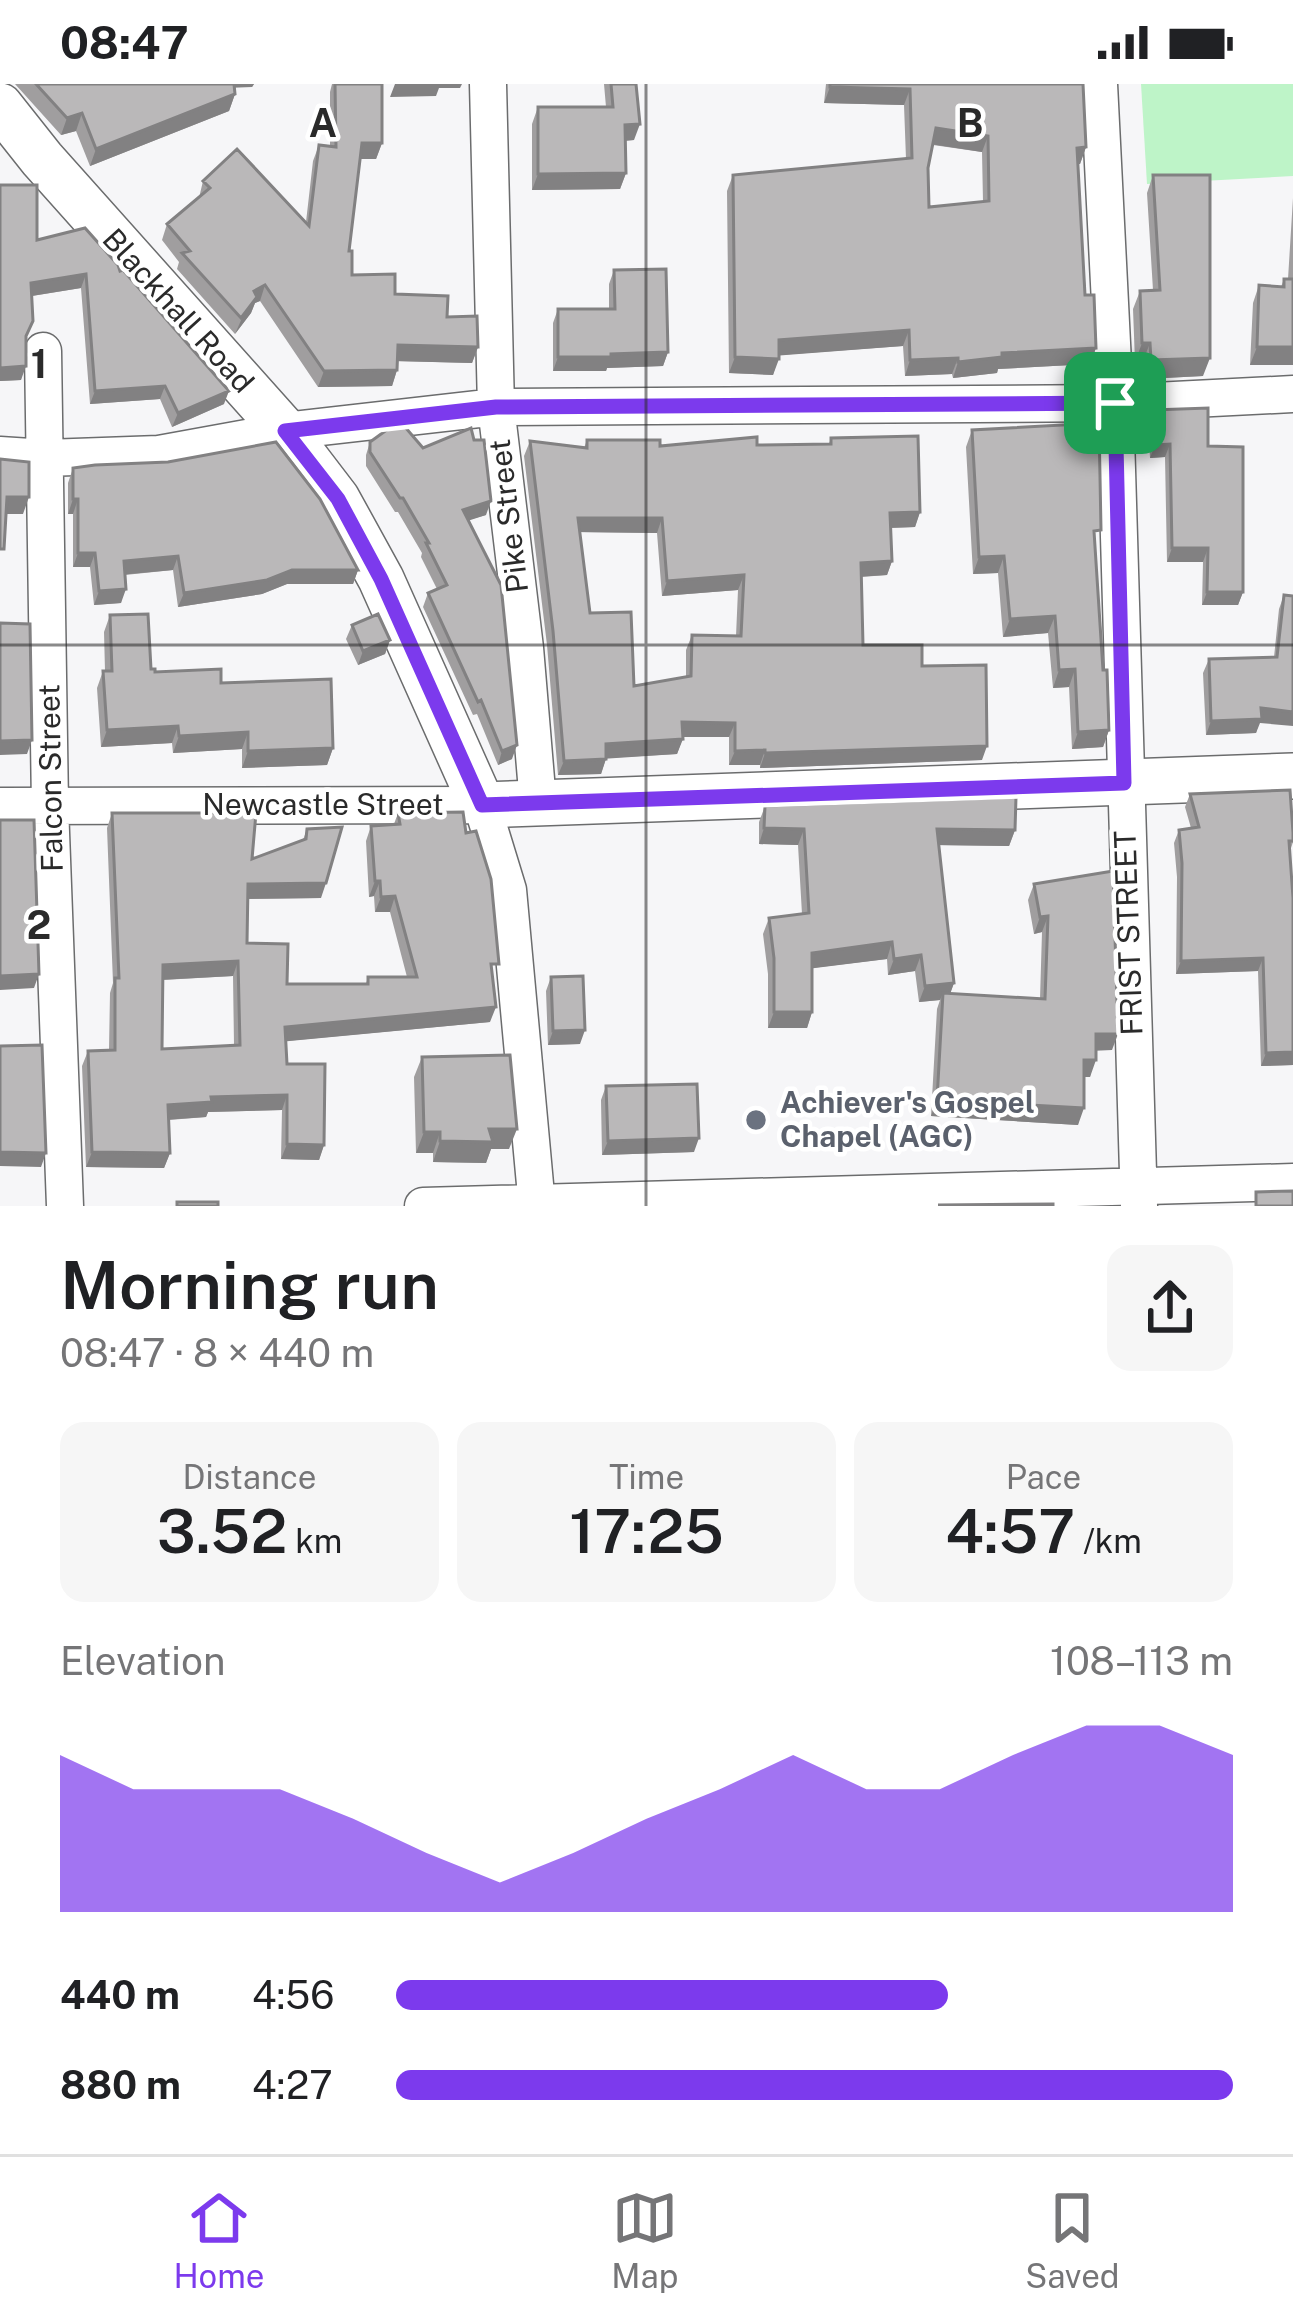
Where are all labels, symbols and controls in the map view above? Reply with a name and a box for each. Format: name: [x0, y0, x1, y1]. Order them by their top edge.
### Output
text: 08:47: [60, 16, 189, 69]
text: A: [309, 100, 337, 146]
text: B: [957, 100, 983, 146]
street label: Blackhall Road: [96, 221, 262, 400]
text: 1: [31, 341, 47, 387]
pin: [1064, 352, 1166, 454]
icon: arrive: [1082, 370, 1148, 436]
street label: Pike Street: [481, 437, 535, 595]
street label: Falcon Street: [30, 684, 70, 872]
street label: Newcastle Street: [202, 786, 444, 822]
street label: FRIST STREET: [1106, 830, 1150, 1036]
text: 2: [27, 902, 51, 948]
place label: Achiever's Gospel Chapel (AGC): [780, 1084, 1035, 1154]
marker: Achiever's Gospel Chapel (AGC): [743, 1107, 769, 1133]
button: share: [1107, 1245, 1233, 1371]
text: Morning run: [60, 1246, 439, 1324]
text: 08:47 · 8 × 440 m: [60, 1330, 374, 1376]
text: Distance: [183, 1458, 316, 1496]
text: Time: [609, 1458, 684, 1496]
text: Pace: [1006, 1458, 1081, 1496]
text: 3.52: [157, 1496, 287, 1567]
text: 17:25: [569, 1496, 724, 1567]
text: 4:57: [945, 1496, 1075, 1567]
text: km: [287, 1522, 342, 1560]
text: /km: [1075, 1522, 1142, 1560]
text: Elevation: [60, 1638, 226, 1684]
text: 108–113 m: [1050, 1638, 1233, 1684]
text: 440 m: [60, 1972, 180, 2018]
text: 4:56: [252, 1972, 335, 2018]
text: 880 m: [60, 2062, 181, 2108]
text: 4:27: [252, 2062, 333, 2108]
tab: Home: [173, 2185, 264, 2295]
tab: Map: [611, 2185, 678, 2295]
tab: Saved: [1025, 2185, 1120, 2295]

